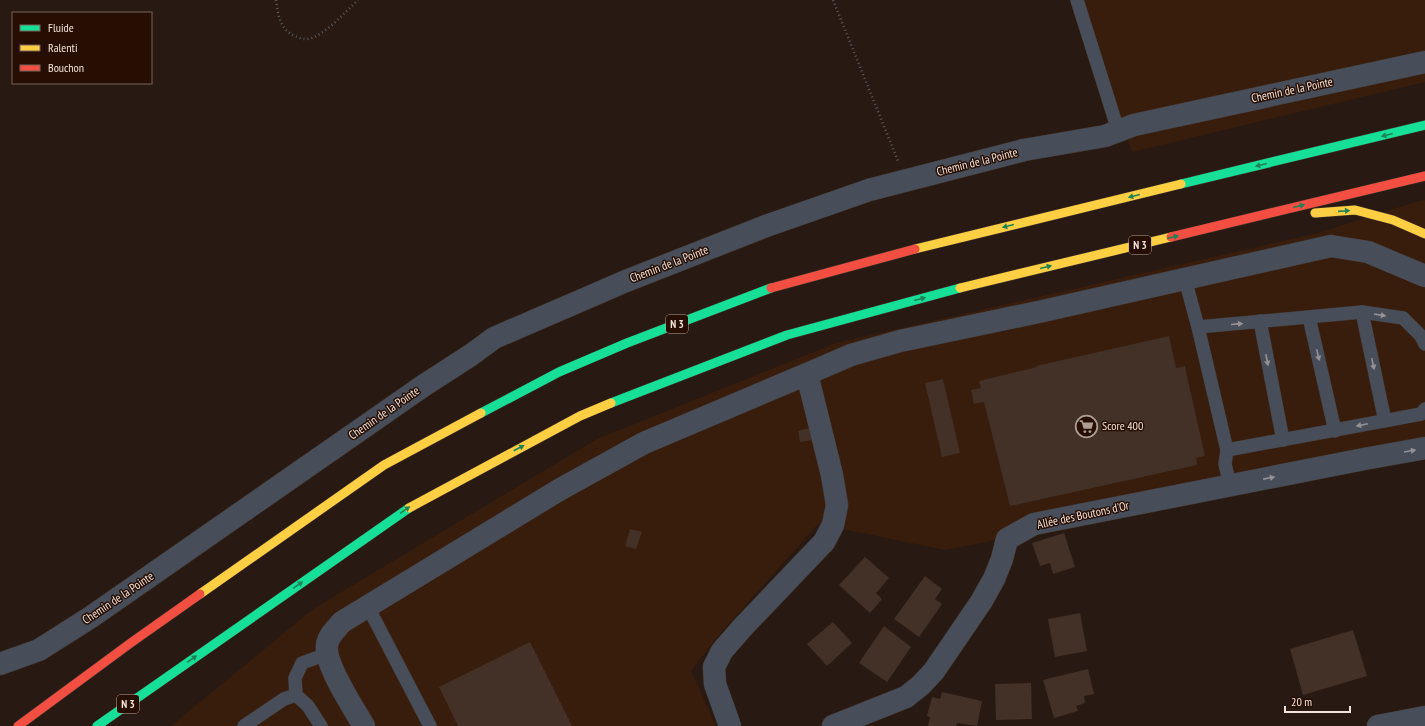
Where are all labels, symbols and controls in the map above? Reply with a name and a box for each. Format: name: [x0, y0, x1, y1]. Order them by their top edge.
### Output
legend: [12, 12, 152, 84]
text: Fluide: [48, 20, 74, 35]
text: Ralenti: [48, 40, 77, 55]
text: Bouchon: [48, 60, 84, 75]
street label: Chemin de la Pointe: [1250, 74, 1334, 105]
one-way arrow: [1381, 132, 1393, 138]
street label: Chemin de la Pointe: [935, 144, 1019, 179]
one-way arrow: [1255, 163, 1267, 169]
one-way arrow: [1128, 193, 1141, 199]
one-way arrow: [1293, 203, 1305, 209]
one-way arrow: [1338, 208, 1351, 214]
one-way arrow: [1002, 224, 1014, 230]
one-way arrow: [1166, 233, 1179, 239]
road number: N 3: [1129, 236, 1151, 254]
street label: Chemin de la Pointe: [627, 242, 710, 285]
one-way arrow: [1040, 264, 1052, 270]
one-way arrow: [914, 296, 926, 302]
one-way arrow: [1374, 312, 1386, 318]
road number: N 3: [666, 315, 688, 333]
one-way arrow: [1231, 320, 1243, 327]
one-way arrow: [1315, 349, 1321, 361]
one-way arrow: [1265, 354, 1271, 366]
one-way arrow: [1370, 357, 1376, 370]
street label: Chemin de la Pointe: [345, 383, 422, 443]
supermarket icon: Score 400: [1074, 413, 1100, 439]
place label: Score 400: [1102, 418, 1143, 433]
one-way arrow: [1356, 423, 1368, 429]
one-way arrow: [513, 445, 525, 451]
one-way arrow: [1404, 448, 1416, 454]
one-way arrow: [1262, 474, 1275, 480]
street label: Allée des Boutons d'Or: [1036, 497, 1131, 532]
one-way arrow: [400, 506, 410, 514]
street label: Chemin de la Pointe: [79, 568, 156, 627]
one-way arrow: [293, 581, 304, 589]
one-way arrow: [187, 655, 197, 663]
scale bar: [1285, 688, 1350, 714]
text: 20 m: [1291, 694, 1312, 709]
road number: N 3: [117, 695, 139, 713]

